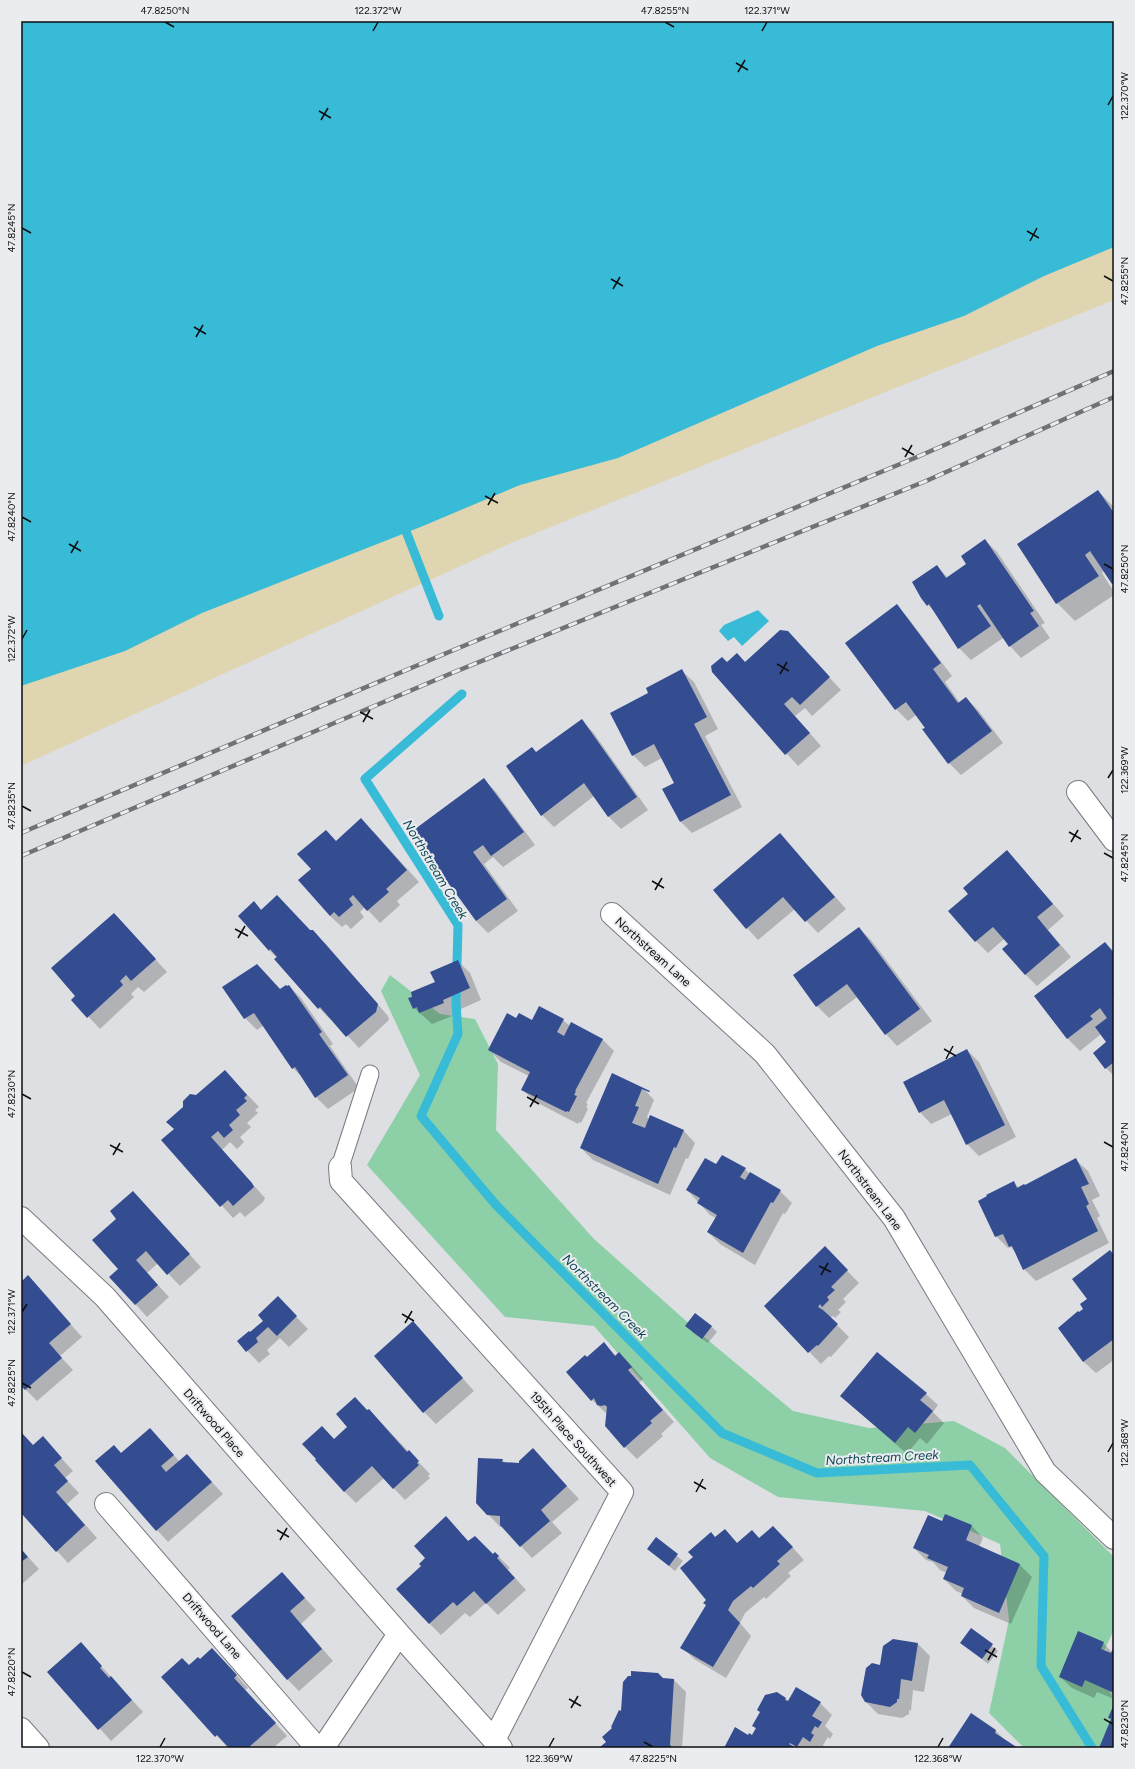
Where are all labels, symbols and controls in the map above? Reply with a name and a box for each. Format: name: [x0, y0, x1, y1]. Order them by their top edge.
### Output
text: 47.8250°N: [141, 4, 189, 17]
text: 122.372°W: [354, 4, 402, 17]
text: 47.8255°N: [641, 4, 689, 17]
text: 122.371°W: [744, 4, 790, 17]
text: 122.370°W: [1118, 72, 1131, 120]
text: 47.8245°N: [5, 204, 18, 252]
text: 47.8255°N: [1118, 257, 1131, 305]
text: 47.8240°N: [5, 492, 18, 542]
text: 47.8250°N: [1118, 545, 1131, 593]
text: 122.372°W: [5, 615, 18, 663]
text: 122.369°W: [1118, 746, 1131, 794]
text: 47.8235°N: [5, 782, 18, 830]
water label: Northstream Creek: [400, 817, 472, 922]
text: 47.8245°N: [1118, 834, 1131, 882]
street label: Northstream Lane: [612, 914, 694, 990]
text: 47.8230°N: [5, 1070, 18, 1118]
text: 47.8240°N: [1118, 1122, 1131, 1172]
street label: Northstream Lane: [835, 1147, 905, 1233]
water label: Northstream Creek: [559, 1251, 650, 1342]
text: 122.371°W: [5, 1289, 18, 1335]
text: 47.8225°N: [5, 1359, 18, 1407]
street label: Driftwood Place: [181, 1386, 248, 1460]
street label: 195th Place Southwest: [527, 1389, 620, 1490]
text: 122.368°W: [1118, 1419, 1131, 1467]
water label: Northstream Creek: [825, 1447, 940, 1468]
street label: Driftwood Lane: [180, 1590, 245, 1662]
text: 47.8220°N: [5, 1648, 18, 1696]
text: 47.8230°N: [1118, 1700, 1131, 1748]
text: 122.370°W: [136, 1752, 184, 1765]
text: 122.369°W: [525, 1752, 573, 1765]
text: 47.8225°N: [629, 1752, 677, 1765]
text: 122.368°W: [914, 1752, 962, 1765]

